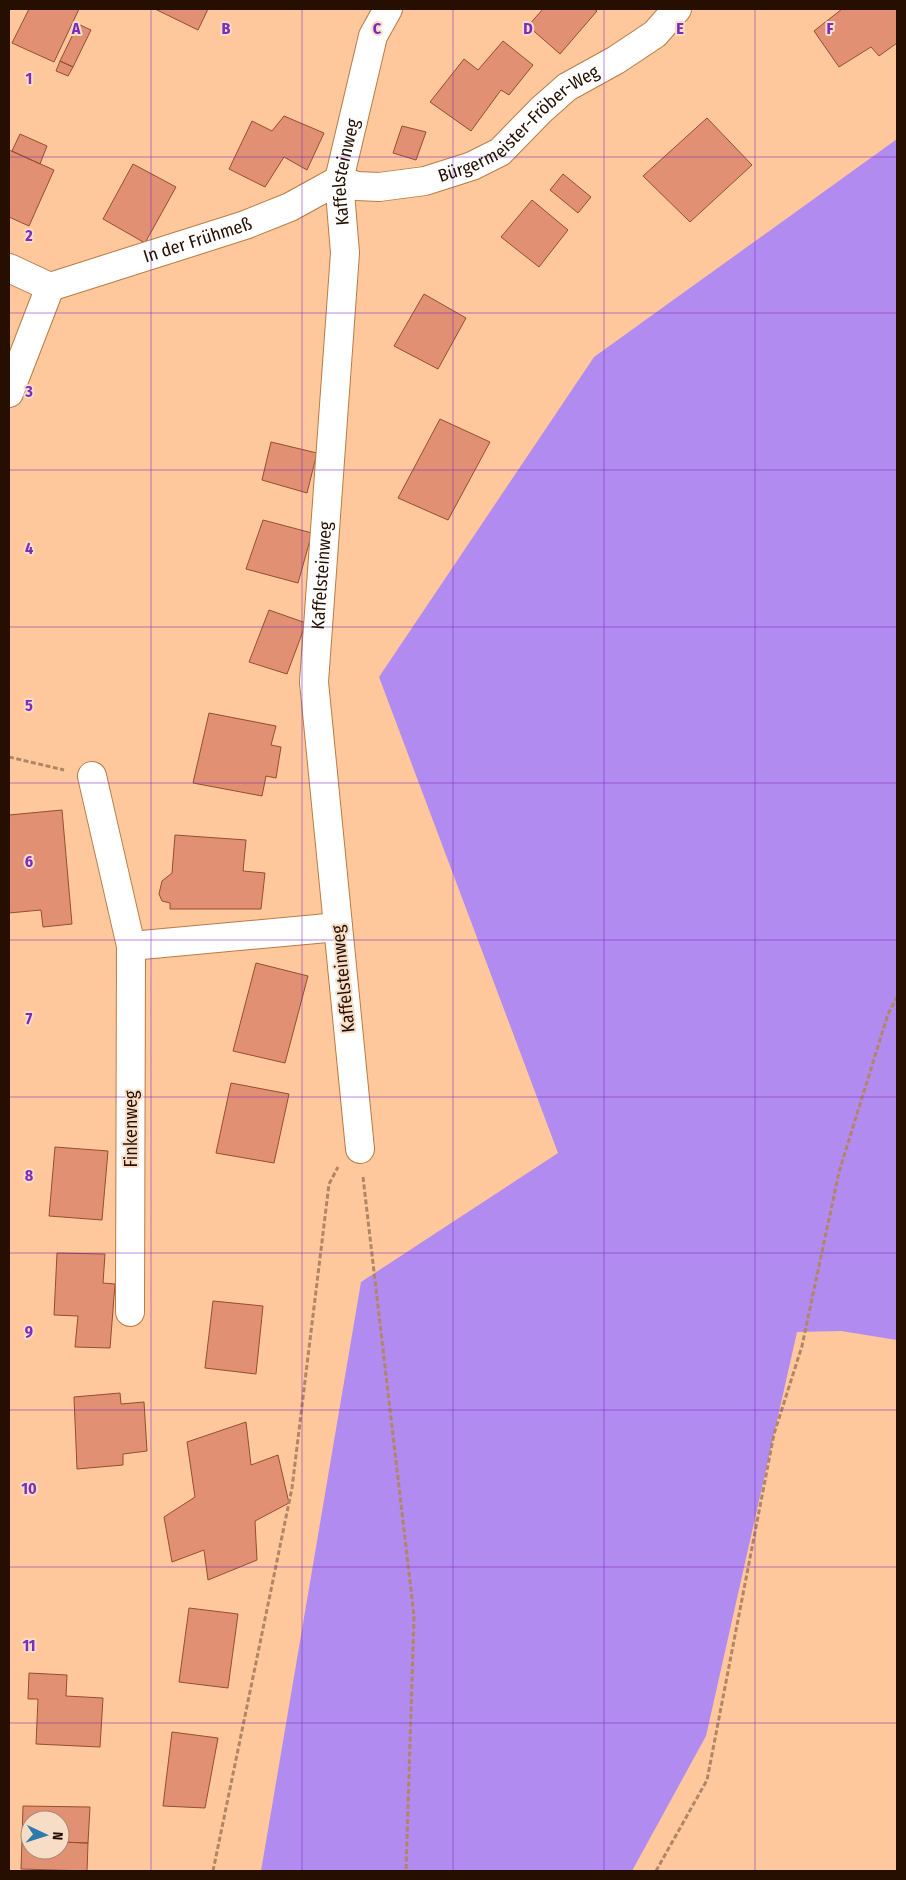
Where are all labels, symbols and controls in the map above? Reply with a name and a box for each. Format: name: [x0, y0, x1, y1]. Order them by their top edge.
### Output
text: A: [71, 19, 81, 38]
text: B: [222, 19, 231, 38]
text: C: [373, 19, 382, 38]
text: D: [523, 19, 533, 38]
text: E: [676, 19, 684, 38]
text: F: [826, 19, 834, 38]
street label: Bürgermeister-Fröber-Weg: [435, 60, 603, 187]
text: 1: [26, 69, 32, 88]
street label: Kaffelsteinweg: [328, 116, 364, 226]
street label: In der Frühmeß: [141, 212, 255, 268]
text: 2: [24, 226, 33, 245]
text: 3: [24, 382, 33, 401]
street label: Kaffelsteinweg: [307, 520, 337, 630]
text: 4: [25, 539, 33, 558]
text: 5: [25, 696, 33, 715]
text: 6: [25, 852, 33, 871]
street label: Kaffelsteinweg: [326, 924, 360, 1034]
text: 7: [26, 1009, 33, 1028]
street label: Finkenweg: [120, 1090, 142, 1168]
text: 8: [25, 1166, 34, 1185]
text: 9: [25, 1322, 33, 1341]
text: 10: [21, 1479, 37, 1498]
text: 11: [22, 1636, 36, 1655]
north arrow: [20, 1810, 70, 1860]
text: N: [49, 1831, 66, 1841]

